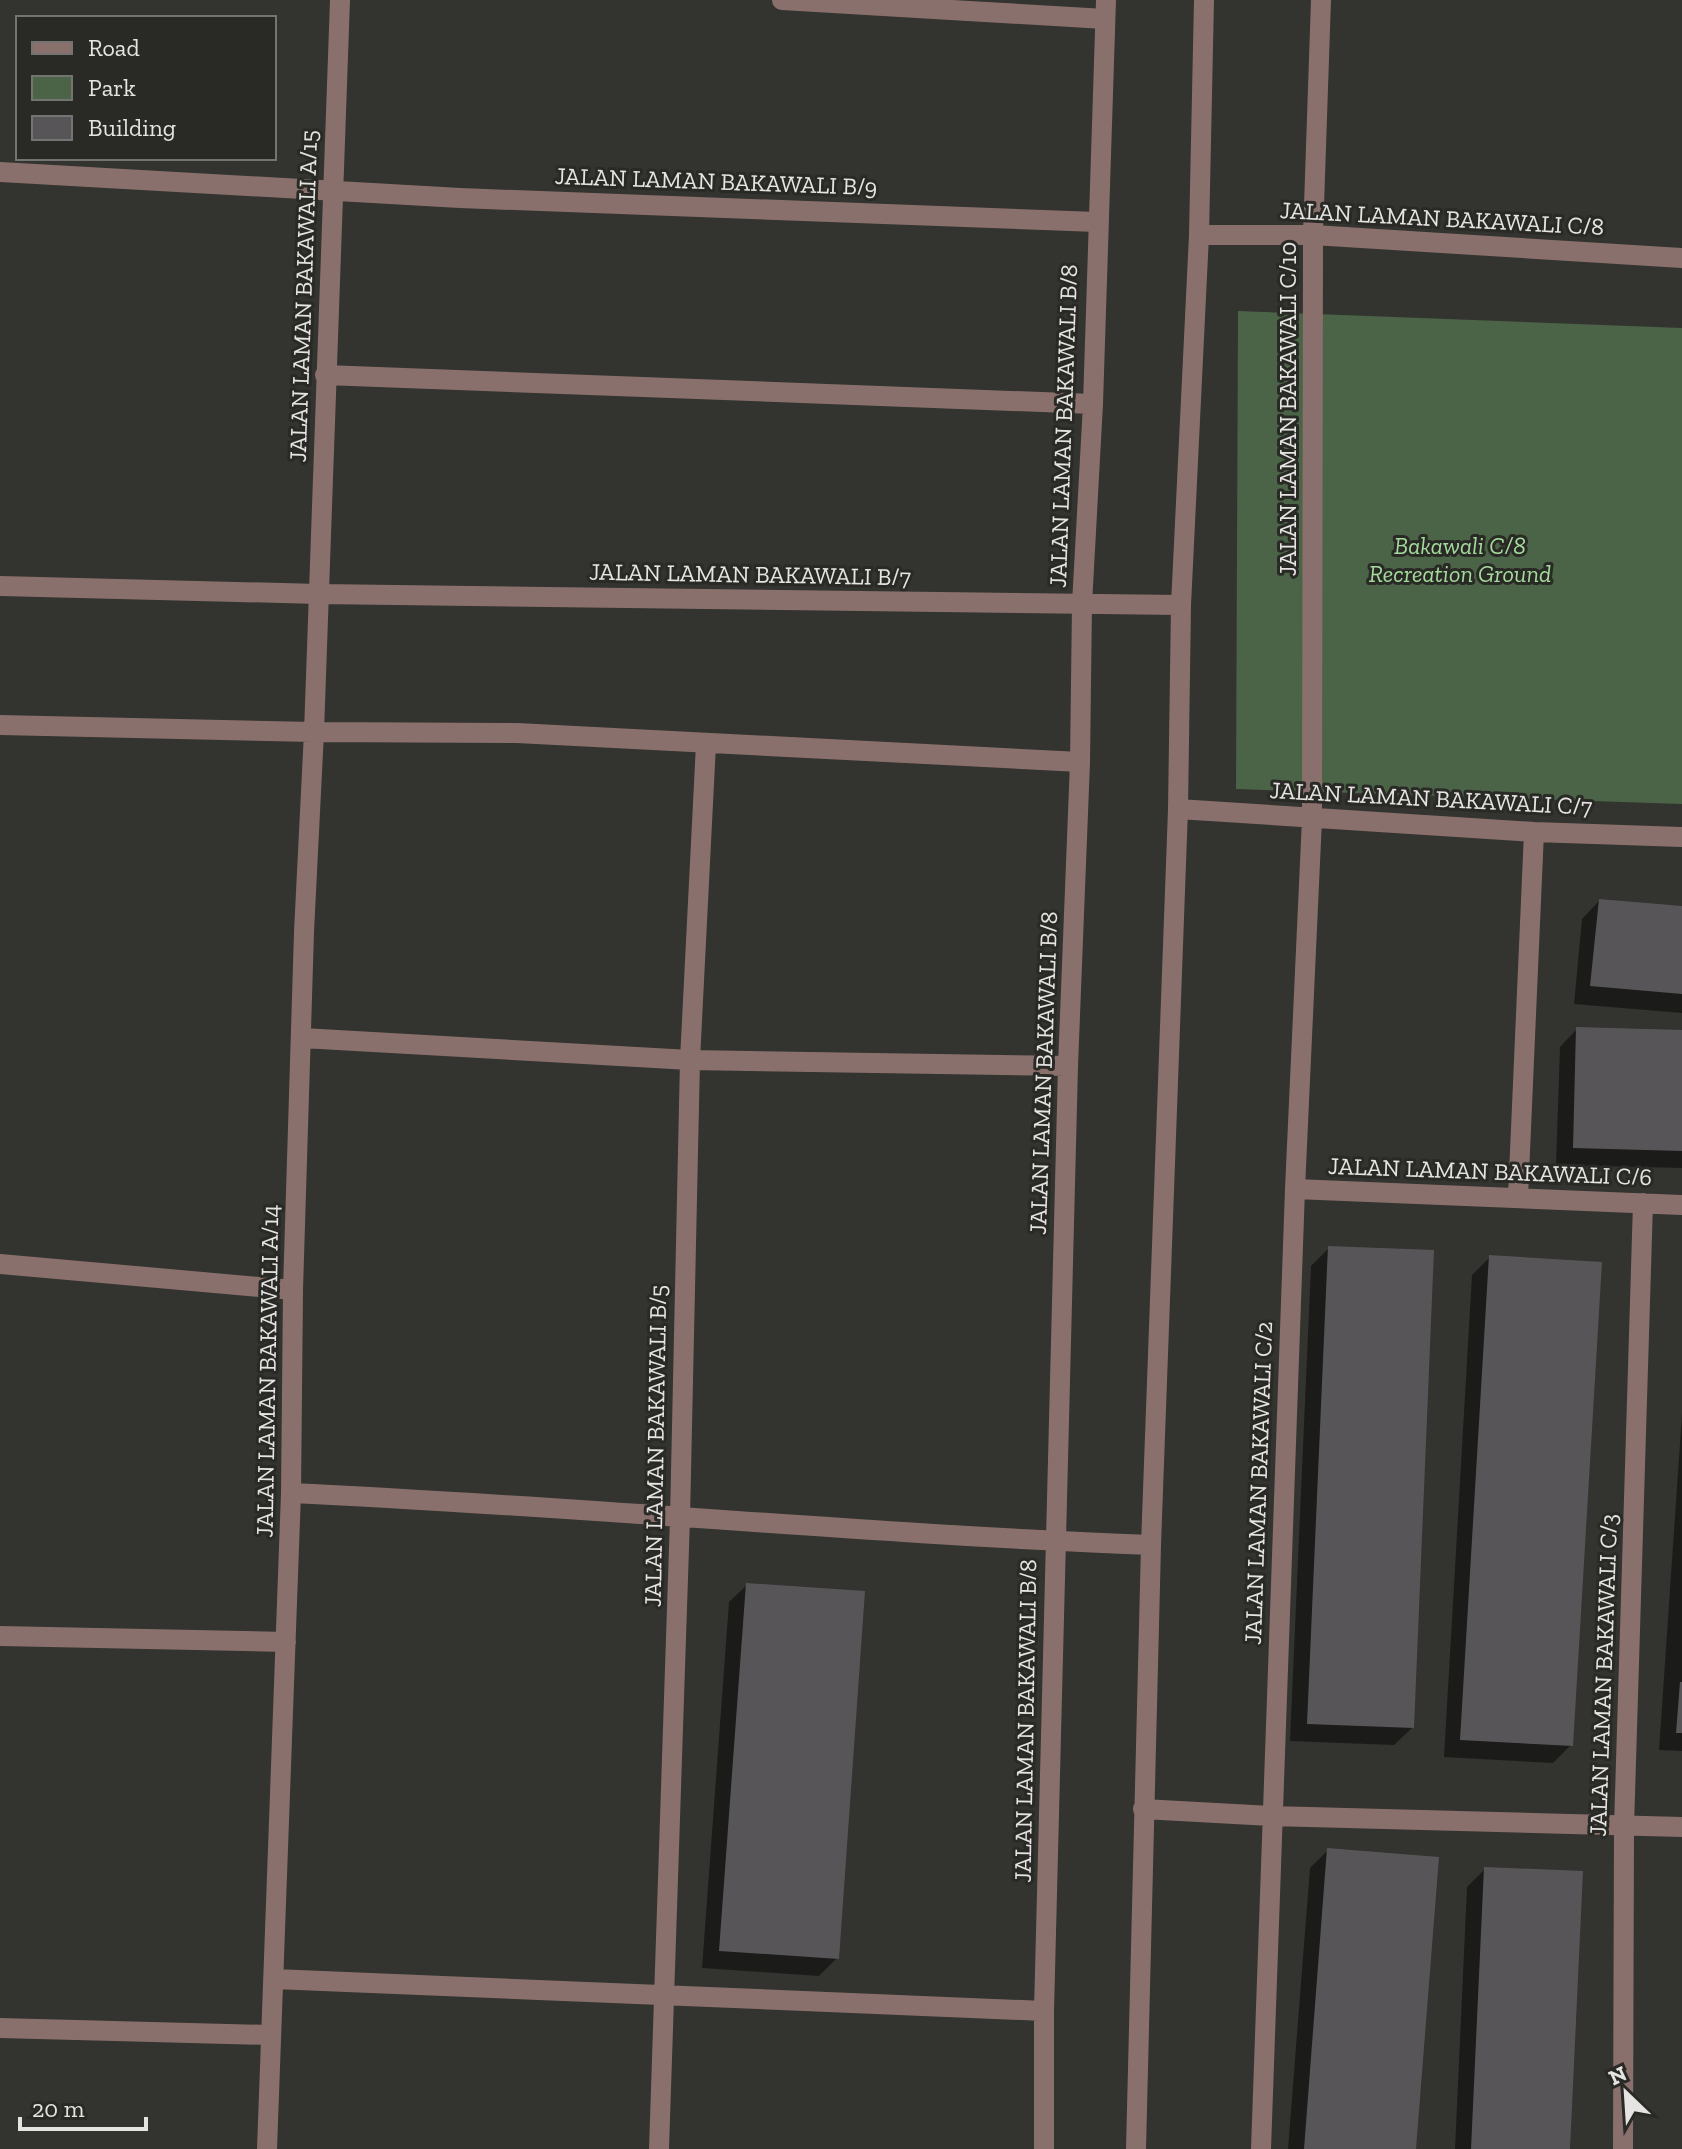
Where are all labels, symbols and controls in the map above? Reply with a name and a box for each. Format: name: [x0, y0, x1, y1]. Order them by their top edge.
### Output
legend: [16, 16, 276, 160]
text: Road: [88, 33, 140, 62]
text: Park: [88, 73, 136, 102]
text: Building: [88, 113, 176, 142]
street label: JALAN LAMAN BAKAWALI A/15: [283, 129, 323, 463]
street label: JALAN LAMAN BAKAWALI B/9: [554, 161, 878, 201]
street label: JALAN LAMAN BAKAWALI C/8: [1279, 195, 1605, 241]
street label: JALAN LAMAN BAKAWALI C/10: [1273, 242, 1302, 576]
street label: JALAN LAMAN BAKAWALI B/8: [1043, 264, 1083, 588]
park label: Bakawali C/8 Recreation Ground: [1369, 531, 1551, 588]
street label: JALAN LAMAN BAKAWALI B/7: [589, 557, 911, 591]
street label: JALAN LAMAN BAKAWALI C/7: [1269, 775, 1593, 821]
street label: JALAN LAMAN BAKAWALI B/8: [1023, 911, 1063, 1235]
street label: JALAN LAMAN BAKAWALI C/6: [1328, 1151, 1652, 1191]
street label: JALAN LAMAN BAKAWALI A/14: [250, 1204, 284, 1538]
street label: JALAN LAMAN BAKAWALI B/5: [638, 1285, 672, 1607]
street label: JALAN LAMAN BAKAWALI C/2: [1238, 1321, 1278, 1645]
street label: JALAN LAMAN BAKAWALI C/3: [1583, 1513, 1623, 1837]
street label: JALAN LAMAN BAKAWALI B/8: [1008, 1559, 1042, 1883]
north arrow: [1586, 2053, 1666, 2133]
text: N: [1604, 2059, 1631, 2091]
scale bar: [20, 2081, 146, 2131]
text: 20 m: [32, 2094, 85, 2123]

